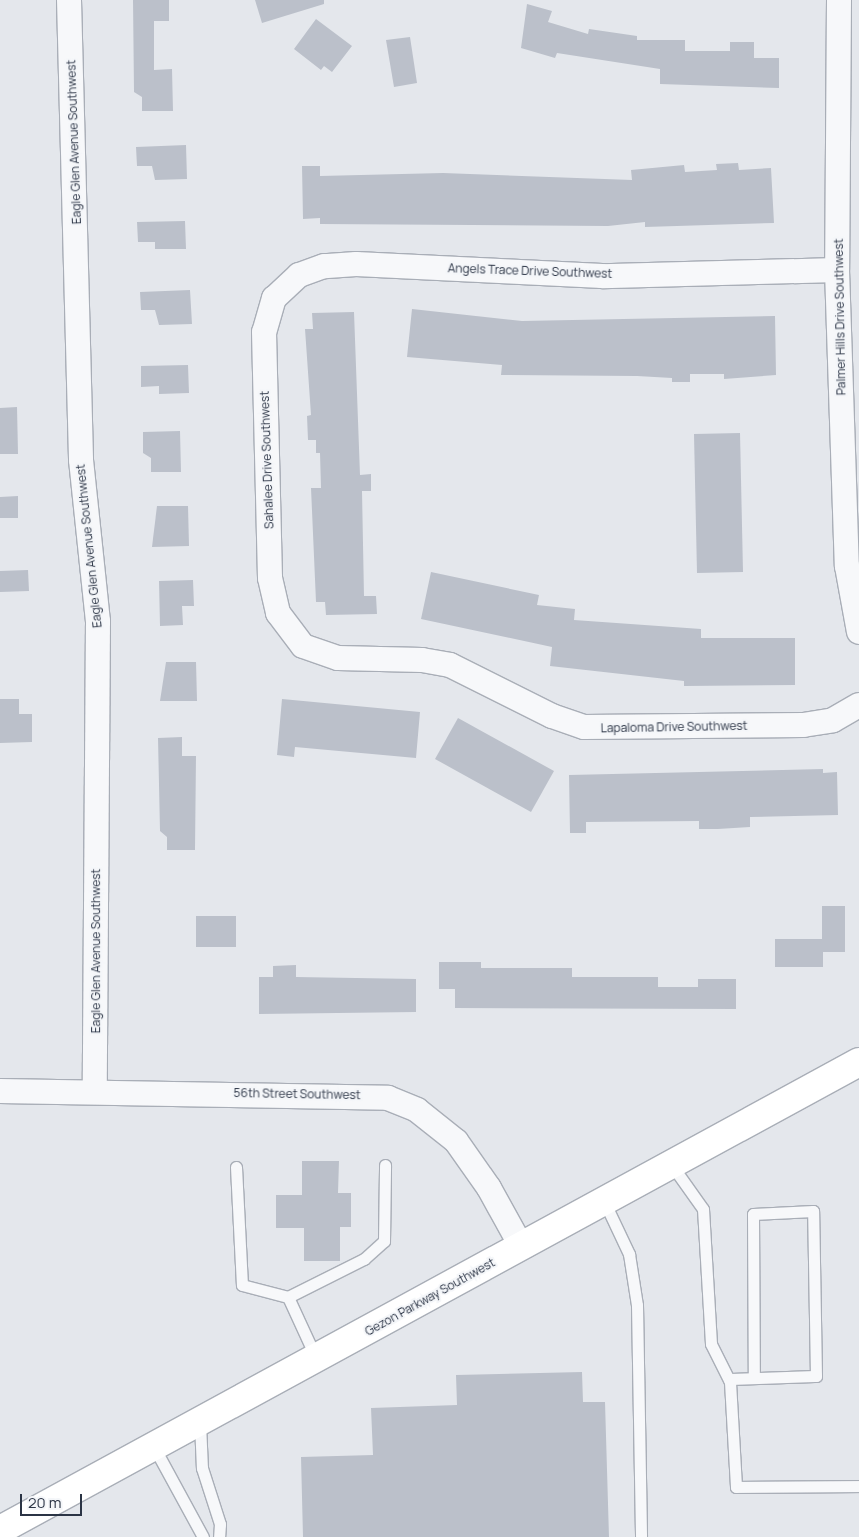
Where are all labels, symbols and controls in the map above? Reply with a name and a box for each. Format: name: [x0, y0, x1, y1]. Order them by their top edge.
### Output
street label: Eagle Glen Avenue Southwest: [64, 60, 84, 224]
street label: Palmer Hills Drive Southwest: [831, 239, 849, 395]
street label: Angels Trace Drive Southwest: [447, 261, 613, 281]
street label: Sahalee Drive Southwest: [257, 391, 277, 529]
street label: Eagle Glen Avenue Southwest: [73, 463, 105, 629]
street label: Lapaloma Drive Southwest: [600, 719, 748, 735]
street label: Eagle Glen Avenue Southwest: [89, 869, 103, 1033]
street label: 56th Street Southwest: [233, 1086, 361, 1102]
street label: Gezon Parkway Southwest: [362, 1255, 498, 1339]
scale bar: [22, 1484, 85, 1516]
text: 20 m: [28, 1492, 61, 1513]

